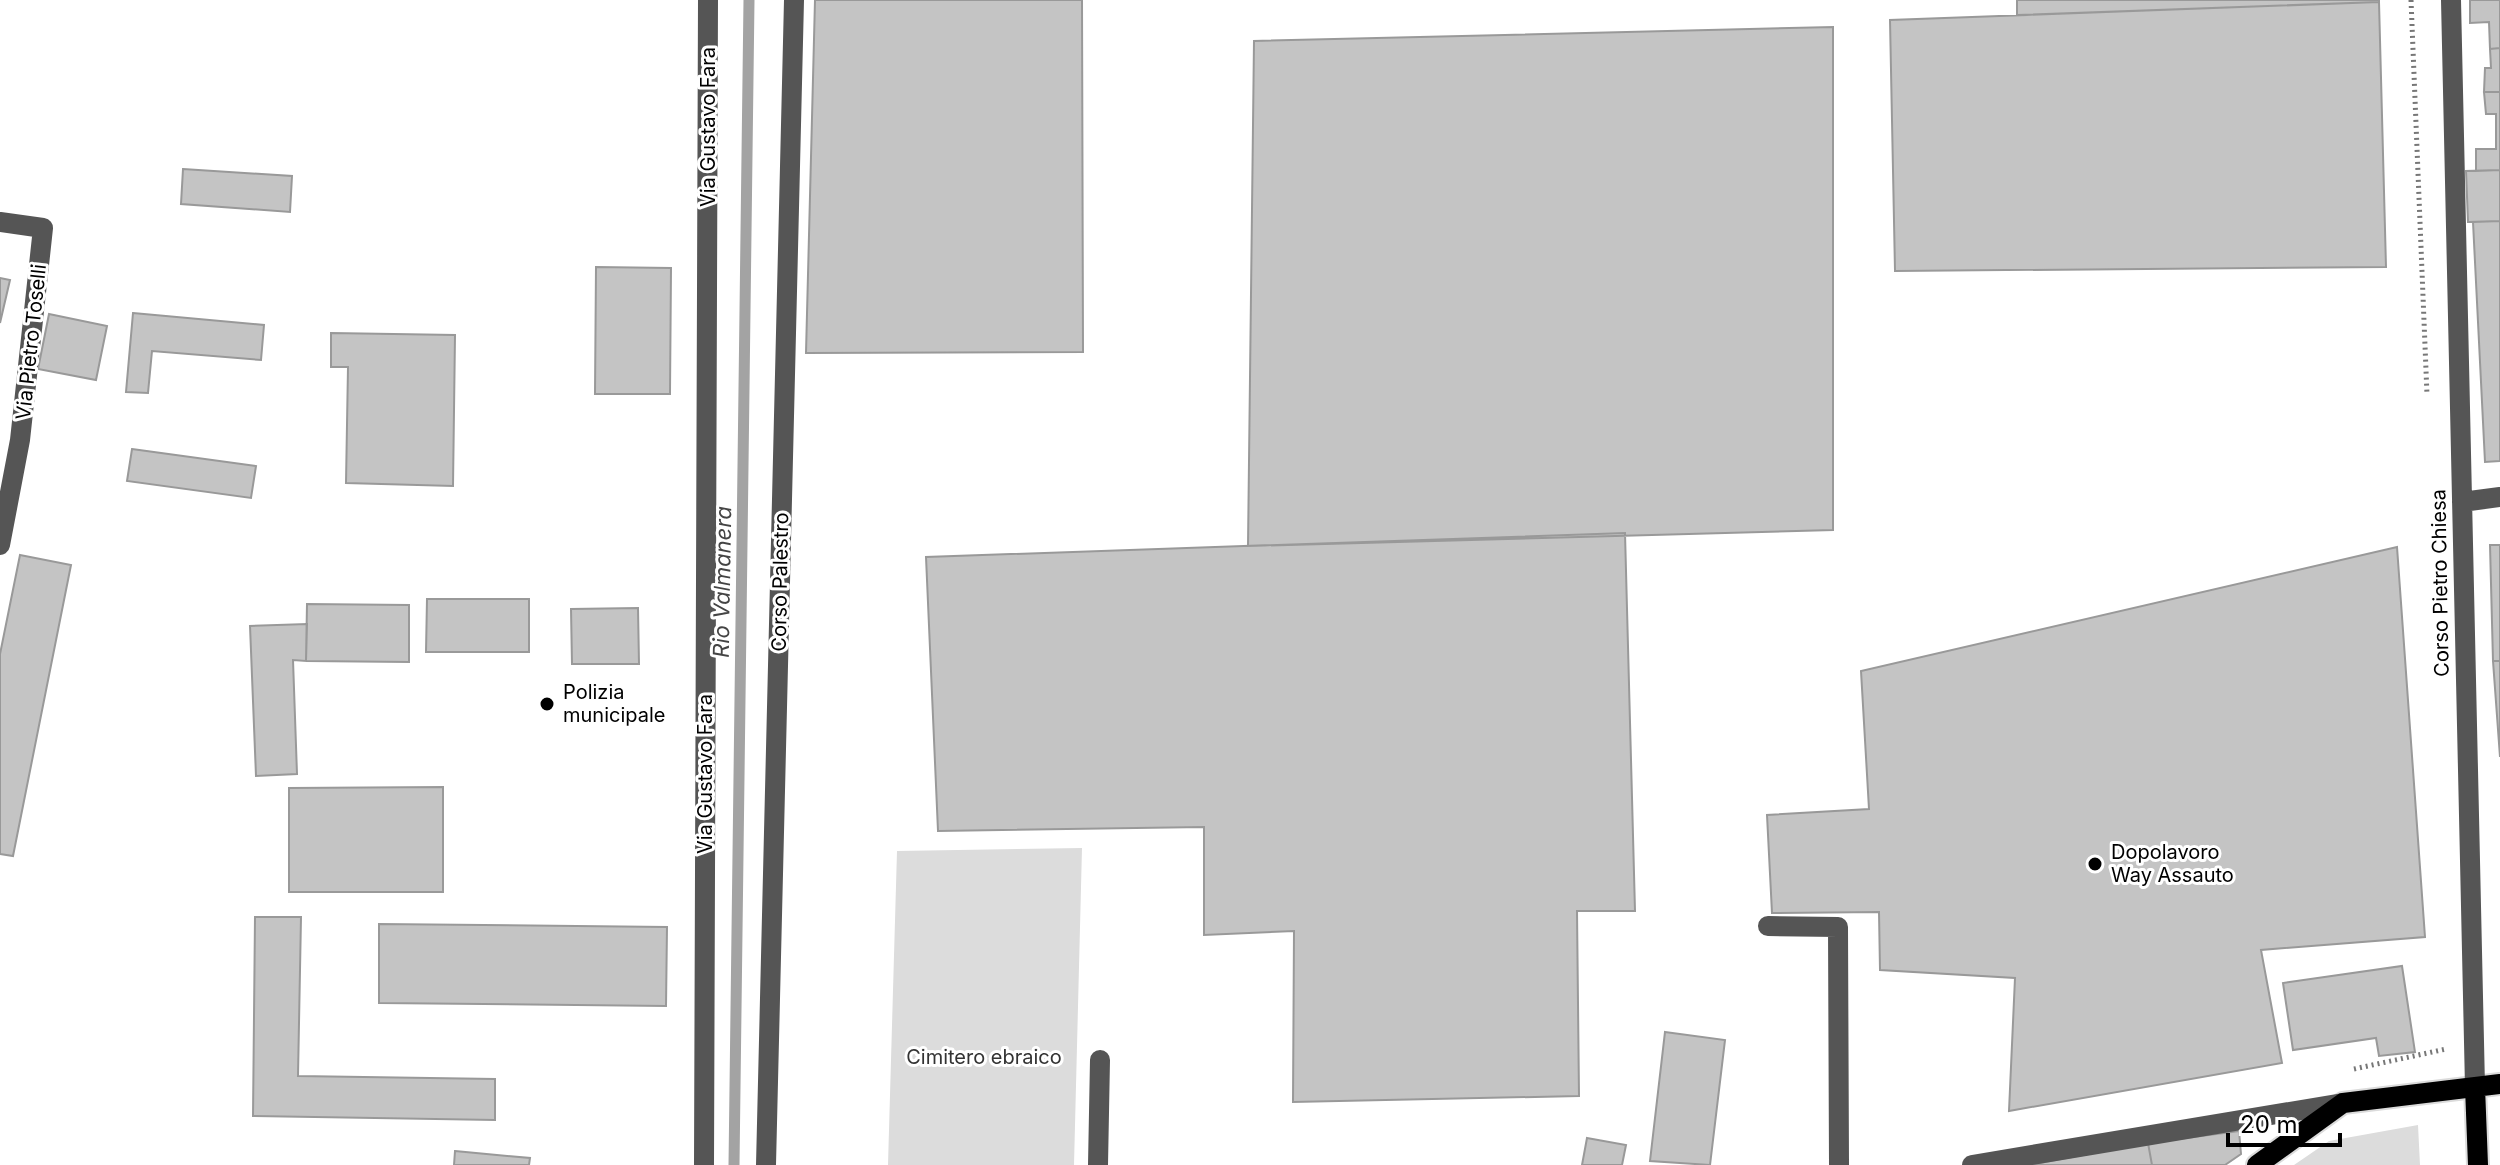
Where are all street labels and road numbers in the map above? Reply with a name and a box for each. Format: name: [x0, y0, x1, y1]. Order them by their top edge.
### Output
street label: Via Gustavo Fara: [696, 47, 720, 207]
street label: Via Pietro Toselli: [11, 263, 51, 421]
street label: Corso Pietro Chiesa: [2426, 489, 2454, 677]
street label: Corso Palestro: [767, 512, 793, 652]
street label: Via Gustavo Fara: [693, 694, 717, 854]

